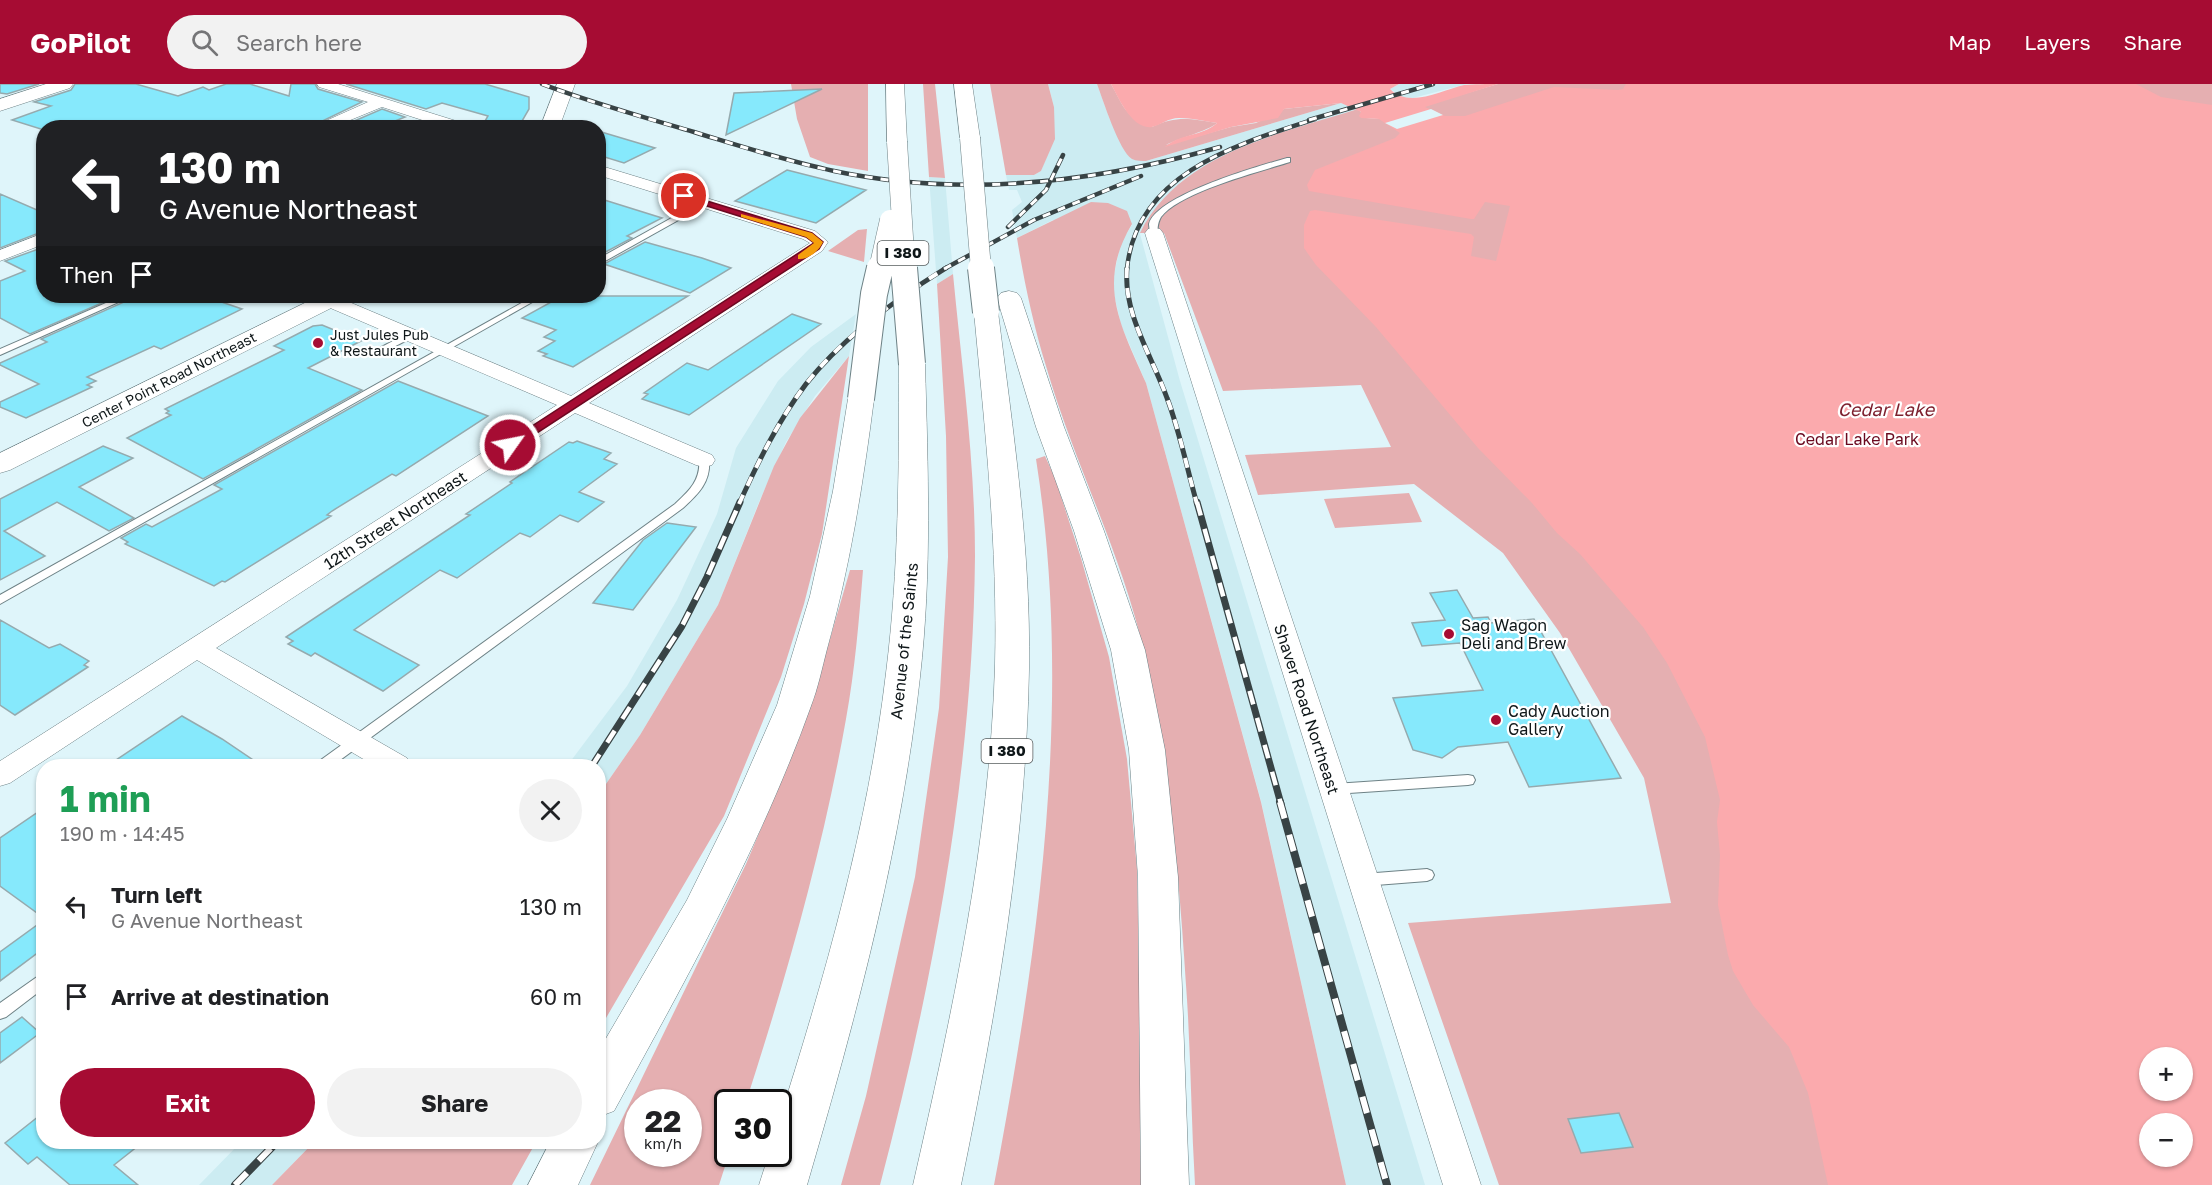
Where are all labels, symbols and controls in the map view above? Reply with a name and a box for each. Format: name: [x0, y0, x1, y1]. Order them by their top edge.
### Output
search box: [167, 15, 587, 69]
text: GoPilot: [30, 26, 131, 59]
icon: search: [188, 26, 221, 59]
text: Search here: [236, 29, 362, 56]
text: Map: [1948, 29, 1991, 55]
text: Layers: [2024, 29, 2091, 55]
text: Share: [2124, 29, 2182, 55]
text: 130 m: [159, 142, 281, 192]
icon: left: [60, 144, 138, 222]
pin: [658, 170, 709, 221]
icon: arrive: [667, 179, 700, 212]
text: G Avenue Northeast: [159, 193, 418, 225]
road number: I 380: [878, 241, 928, 265]
icon: arrive: [125, 258, 158, 291]
text: Then: [60, 261, 113, 288]
place label: Just Jules Pub & Restaurant: [330, 326, 429, 359]
street label: Center Point Road Northeast: [79, 328, 259, 431]
marker: Just Jules Pub & Restaurant: [311, 336, 325, 350]
water label: Cedar Lake: [1838, 398, 1936, 420]
position arrow: [478, 413, 542, 477]
park label: Cedar Lake Park: [1795, 429, 1919, 449]
street label: 12th Street Northeast: [320, 466, 470, 574]
street label: Avenue of the Saints: [886, 562, 922, 720]
place label: Sag Wagon Deli and Brew: [1461, 615, 1567, 653]
street label: Shaver Road Northeast: [1270, 621, 1344, 797]
marker: Sag Wagon Deli and Brew: [1442, 627, 1456, 641]
place label: Cady Auction Gallery: [1508, 701, 1610, 739]
marker: Cady Auction Gallery: [1489, 713, 1503, 727]
road number: I 380: [982, 739, 1032, 763]
text: 1 min: [60, 777, 151, 820]
button: close: [519, 779, 582, 842]
text: 190 m · 14:45: [60, 821, 185, 845]
text: Turn left: [111, 881, 202, 908]
icon: left: [60, 890, 93, 923]
text: 130 m: [520, 893, 582, 920]
text: G Avenue Northeast: [111, 908, 303, 932]
icon: arrive: [60, 980, 93, 1013]
text: Arrive at destination: [111, 983, 329, 1010]
text: 60 m: [530, 983, 582, 1010]
map controls: [2139, 1047, 2193, 1167]
button: +: [2139, 1047, 2193, 1101]
button: Exit: [60, 1068, 315, 1137]
button: Share: [327, 1068, 582, 1137]
speed limit sign: 30: [714, 1089, 792, 1167]
text: 22: [645, 1103, 681, 1139]
button: −: [2139, 1113, 2193, 1167]
text: km/h: [644, 1134, 682, 1152]

